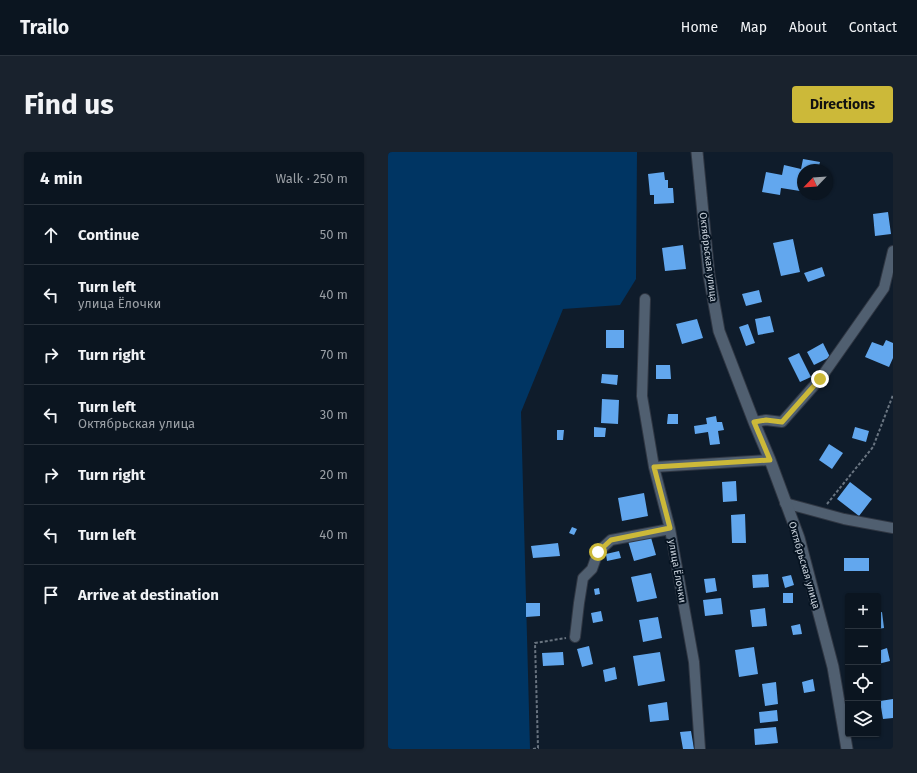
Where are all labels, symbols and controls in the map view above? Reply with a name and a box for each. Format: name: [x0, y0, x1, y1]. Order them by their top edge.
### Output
text: Trailo: [20, 16, 69, 39]
text: Home: [681, 19, 718, 36]
text: Map: [740, 19, 767, 36]
text: About: [789, 19, 827, 36]
text: Contact: [849, 19, 897, 36]
button: Directions: [792, 86, 893, 123]
text: Find us: [24, 88, 114, 121]
north arrow: [797, 164, 833, 200]
text: 4 min: [40, 168, 83, 189]
text: Walk · 250 m: [275, 171, 348, 186]
street label: Октябрьская улица: [697, 212, 719, 303]
icon: ahead: [40, 224, 62, 246]
text: Continue: [78, 226, 139, 244]
text: 50 m: [320, 227, 348, 242]
text: Turn left: [78, 278, 136, 296]
icon: left: [40, 284, 62, 306]
text: 40 m: [319, 287, 348, 302]
text: улица Ёлочки: [78, 296, 161, 311]
icon: right: [40, 344, 62, 366]
text: Turn right: [78, 346, 145, 364]
text: 70 m: [321, 347, 348, 362]
route end: [811, 370, 829, 388]
text: Turn left: [78, 398, 136, 416]
icon: left: [40, 404, 62, 426]
text: 30 m: [320, 407, 348, 422]
text: Октябрьская улица: [78, 416, 195, 431]
icon: right: [40, 464, 62, 486]
text: Turn right: [78, 466, 145, 484]
text: 20 m: [320, 467, 348, 482]
street label: Октябрьская улица: [786, 520, 822, 610]
icon: left: [40, 524, 62, 546]
text: Turn left: [78, 526, 136, 544]
text: 40 m: [319, 527, 348, 542]
street label: улица Ёлочки: [666, 538, 690, 604]
route start: [589, 543, 607, 561]
icon: arrive: [40, 584, 62, 606]
text: Arrive at destination: [78, 586, 219, 604]
map controls: [845, 593, 881, 737]
button: +: [845, 593, 881, 629]
button: −: [845, 629, 881, 665]
button: locate: [845, 665, 881, 701]
button: layers: [845, 701, 881, 737]

